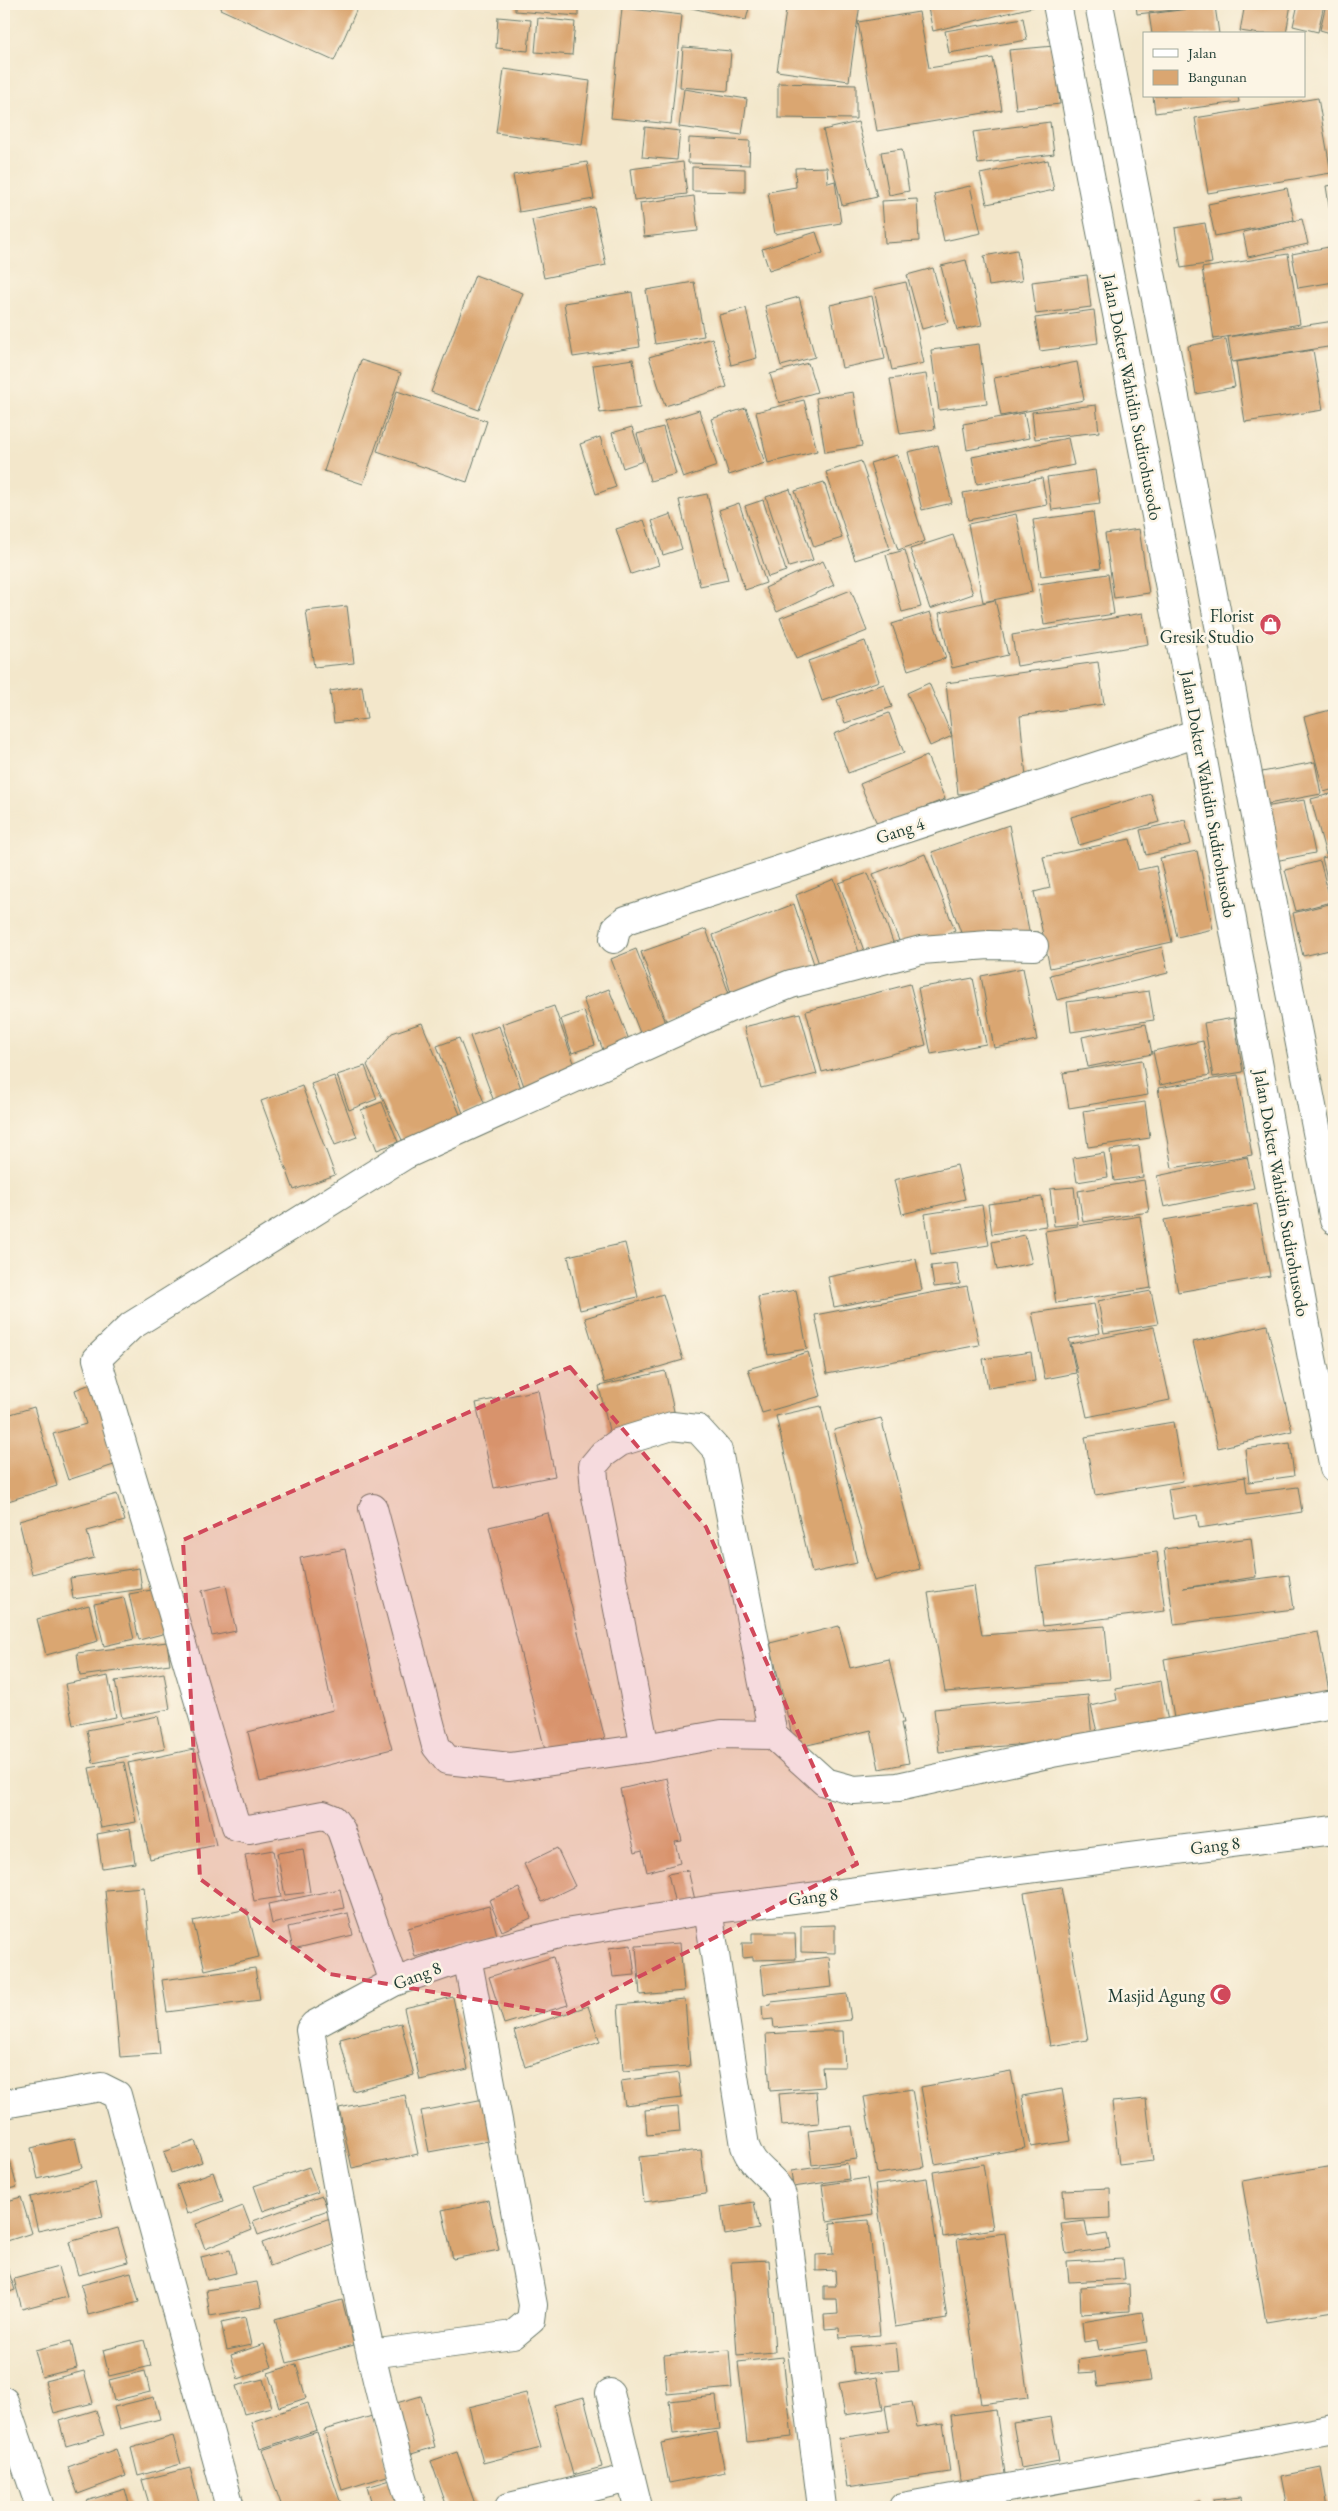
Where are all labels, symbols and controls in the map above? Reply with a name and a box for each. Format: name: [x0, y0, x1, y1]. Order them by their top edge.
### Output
legend: [1143, 32, 1306, 98]
text: Jalan: [1186, 43, 1217, 62]
text: Bangunan: [1188, 67, 1247, 86]
street label: Jalan Dokter Wahidin Sudirohusodo: [1097, 270, 1168, 522]
place label: Florist Gresik Studio: [1160, 604, 1254, 648]
shop icon: Florist Gresik Studio: [1258, 613, 1282, 637]
street label: Jalan Dokter Wahidin Sudirohusodo: [1176, 667, 1242, 919]
street label: Gang 4: [873, 811, 928, 849]
street label: Jalan Dokter Wahidin Sudirohusodo: [1249, 1066, 1315, 1318]
street label: Gang 8: [1189, 1831, 1241, 1859]
street label: Gang 8: [787, 1882, 839, 1910]
street label: Gang 8: [390, 1955, 444, 1995]
mosque icon: Masjid Agung: [1209, 1983, 1233, 2007]
place label: Masjid Agung: [1108, 1984, 1205, 2007]

